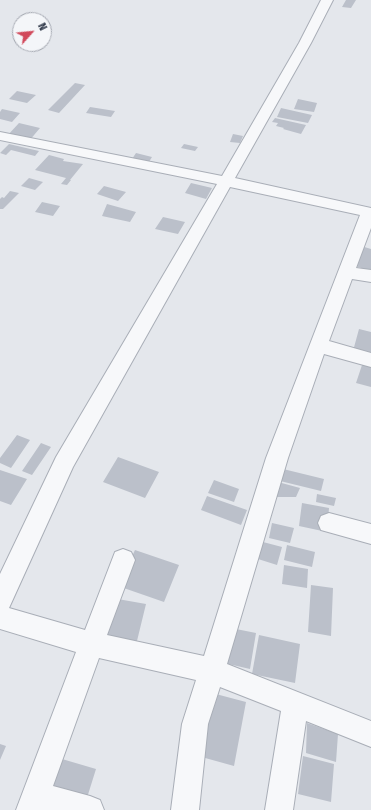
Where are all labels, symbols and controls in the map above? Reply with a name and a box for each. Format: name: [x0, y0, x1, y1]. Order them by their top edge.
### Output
north arrow: [12, 12, 52, 52]
text: N: [35, 21, 50, 33]

